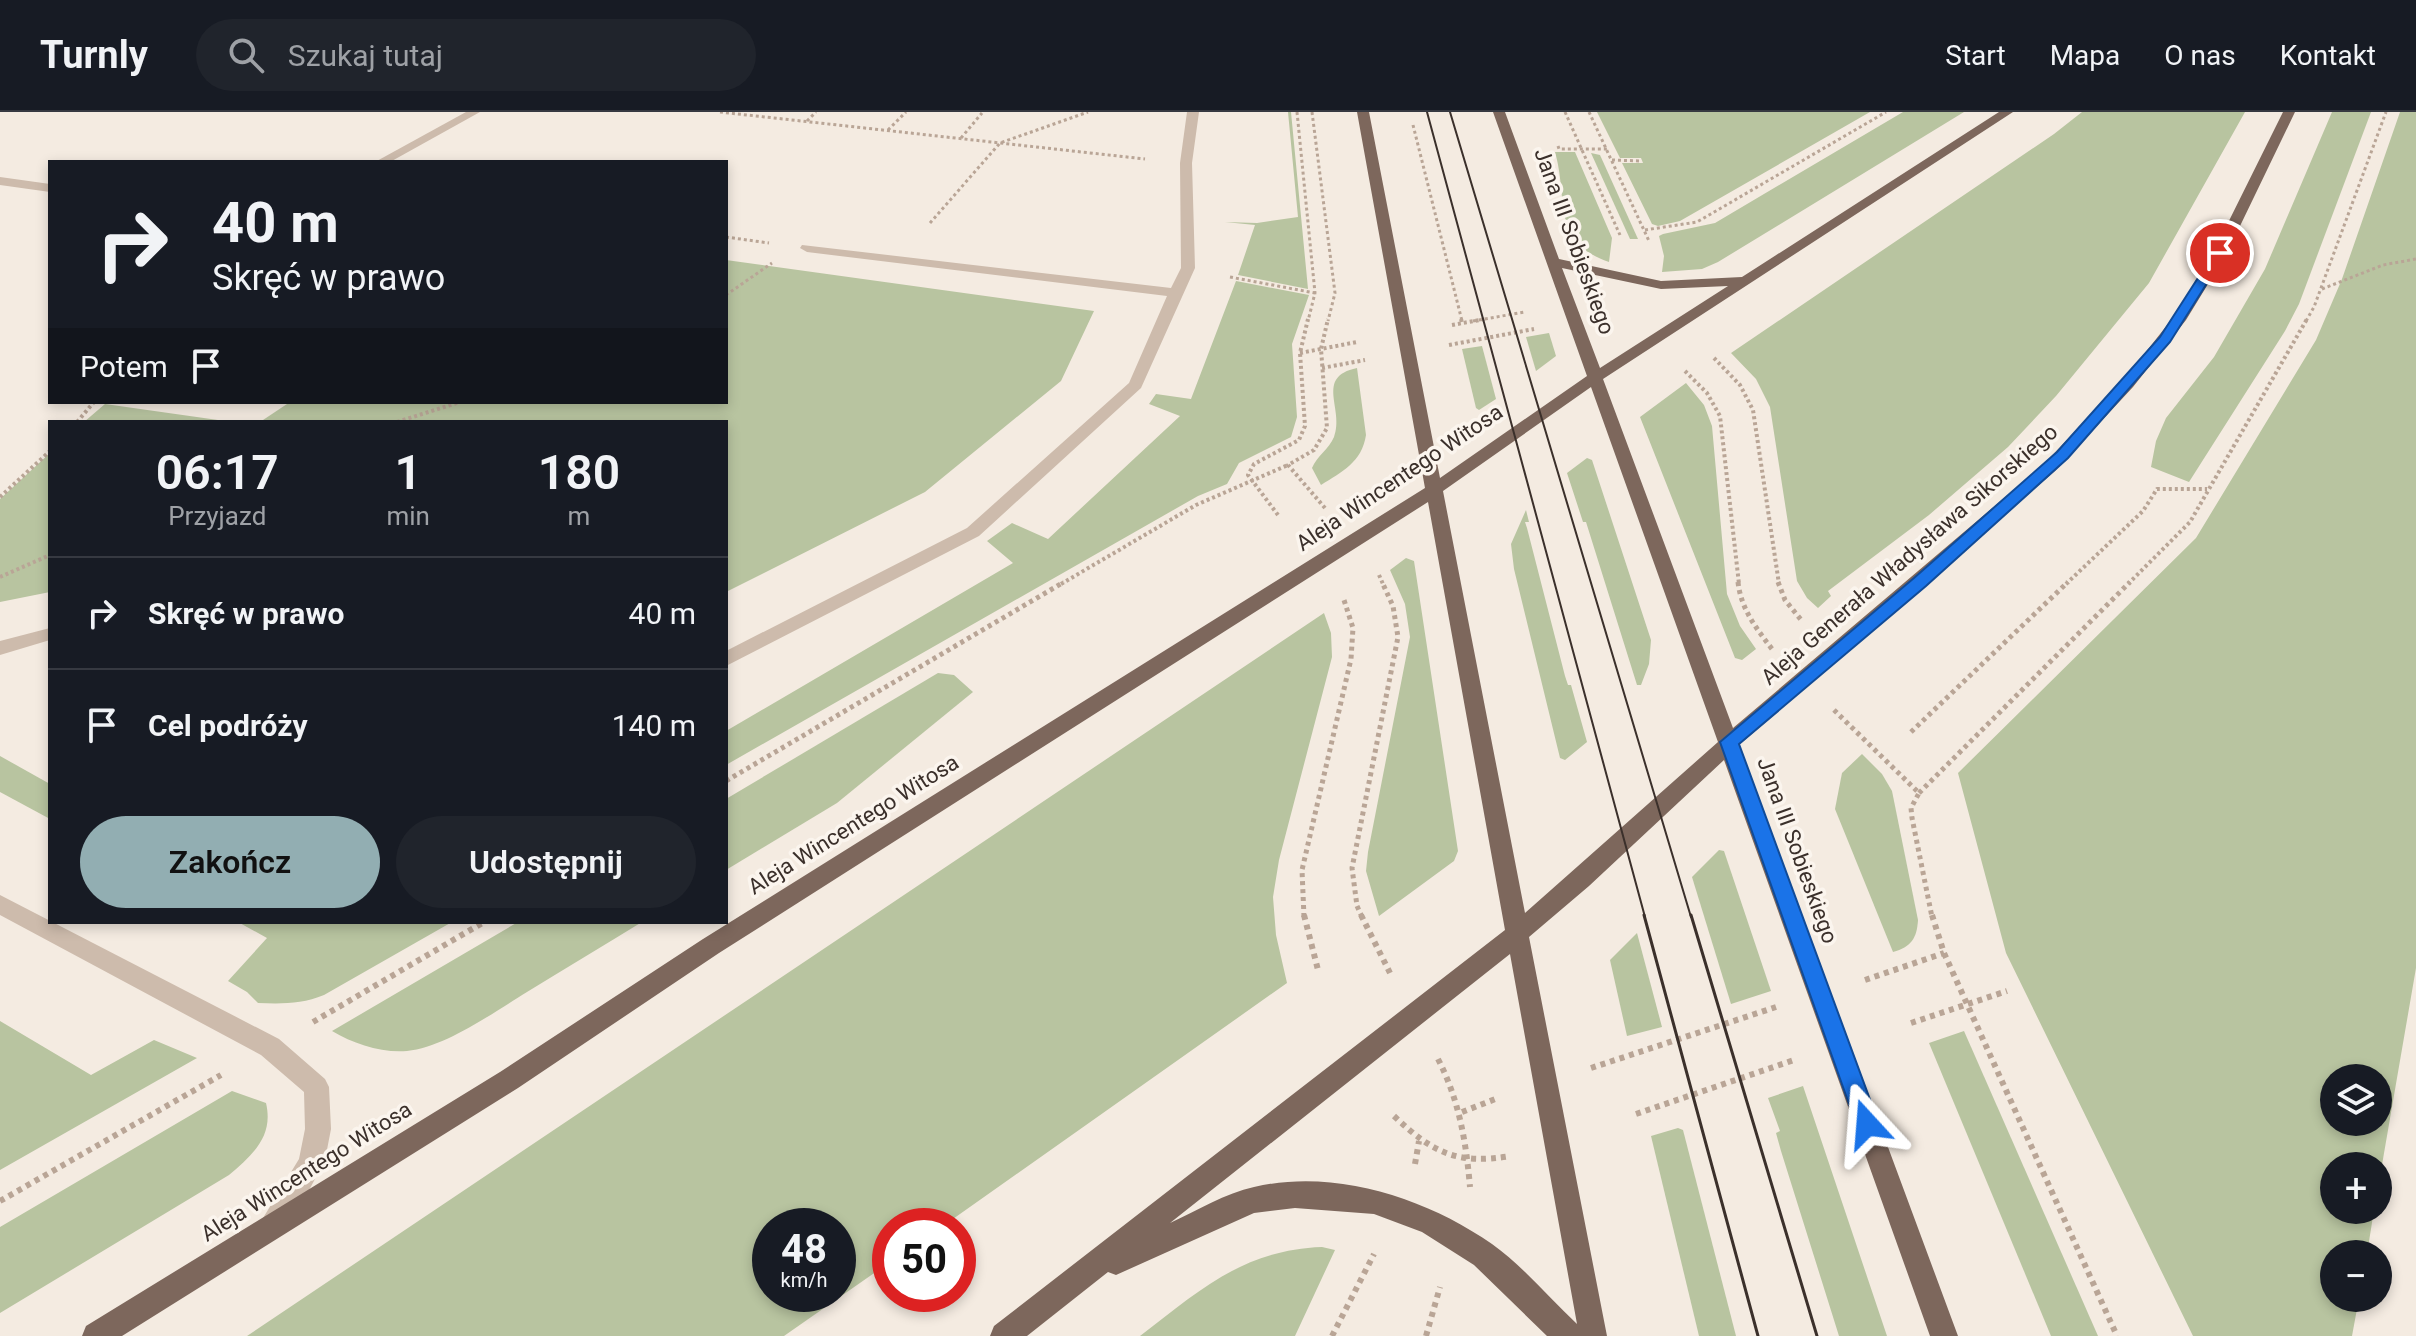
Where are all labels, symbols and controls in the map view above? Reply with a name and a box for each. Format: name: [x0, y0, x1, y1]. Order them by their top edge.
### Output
search box: [196, 19, 756, 91]
text: Turnly: [40, 33, 148, 77]
icon: search: [224, 33, 268, 77]
text: Szukaj tutaj: [288, 38, 443, 73]
text: Start: [1945, 39, 2006, 72]
text: Mapa: [2050, 39, 2120, 72]
text: O nas: [2164, 39, 2236, 72]
text: Kontakt: [2280, 39, 2376, 72]
street label: Jana III Sobieskiego: [1529, 145, 1620, 338]
text: 40 m: [212, 190, 339, 256]
icon: right: [80, 192, 184, 296]
pin: [2186, 219, 2254, 287]
icon: arrive: [2198, 231, 2242, 275]
text: Skręć w prawo: [212, 257, 445, 299]
icon: arrive: [184, 344, 228, 388]
text: Potem: [80, 349, 168, 384]
street label: Aleja Wincentego Witosa: [1291, 399, 1507, 556]
street label: Aleja Generała Władysława Sikorskiego: [1756, 419, 2063, 690]
text: 06:17: [156, 444, 279, 501]
text: 1: [395, 444, 422, 501]
text: 180: [538, 444, 620, 501]
text: Przyjazd: [168, 501, 266, 531]
text: min: [386, 501, 430, 531]
text: m: [568, 501, 590, 531]
icon: right: [80, 591, 124, 635]
text: Skręć w prawo: [148, 596, 344, 631]
text: 40 m: [629, 596, 696, 631]
icon: arrive: [80, 703, 124, 747]
text: Cel podróży: [148, 708, 308, 743]
text: 140 m: [612, 708, 696, 743]
street label: Aleja Wincentego Witosa: [743, 749, 963, 900]
street label: Jana III Sobieskiego: [1752, 754, 1843, 947]
button: Zakończ: [80, 816, 380, 908]
button: Udostępnij: [396, 816, 696, 908]
map controls: [2320, 1064, 2392, 1312]
button: layers: [2320, 1064, 2392, 1136]
position arrow: [1825, 1082, 1909, 1166]
street label: Aleja Wincentego Witosa: [196, 1096, 416, 1247]
button: +: [2320, 1152, 2392, 1224]
speed limit sign: 50: [872, 1208, 976, 1312]
text: 48: [781, 1226, 827, 1273]
button: −: [2320, 1240, 2392, 1312]
text: km/h: [781, 1268, 827, 1292]

